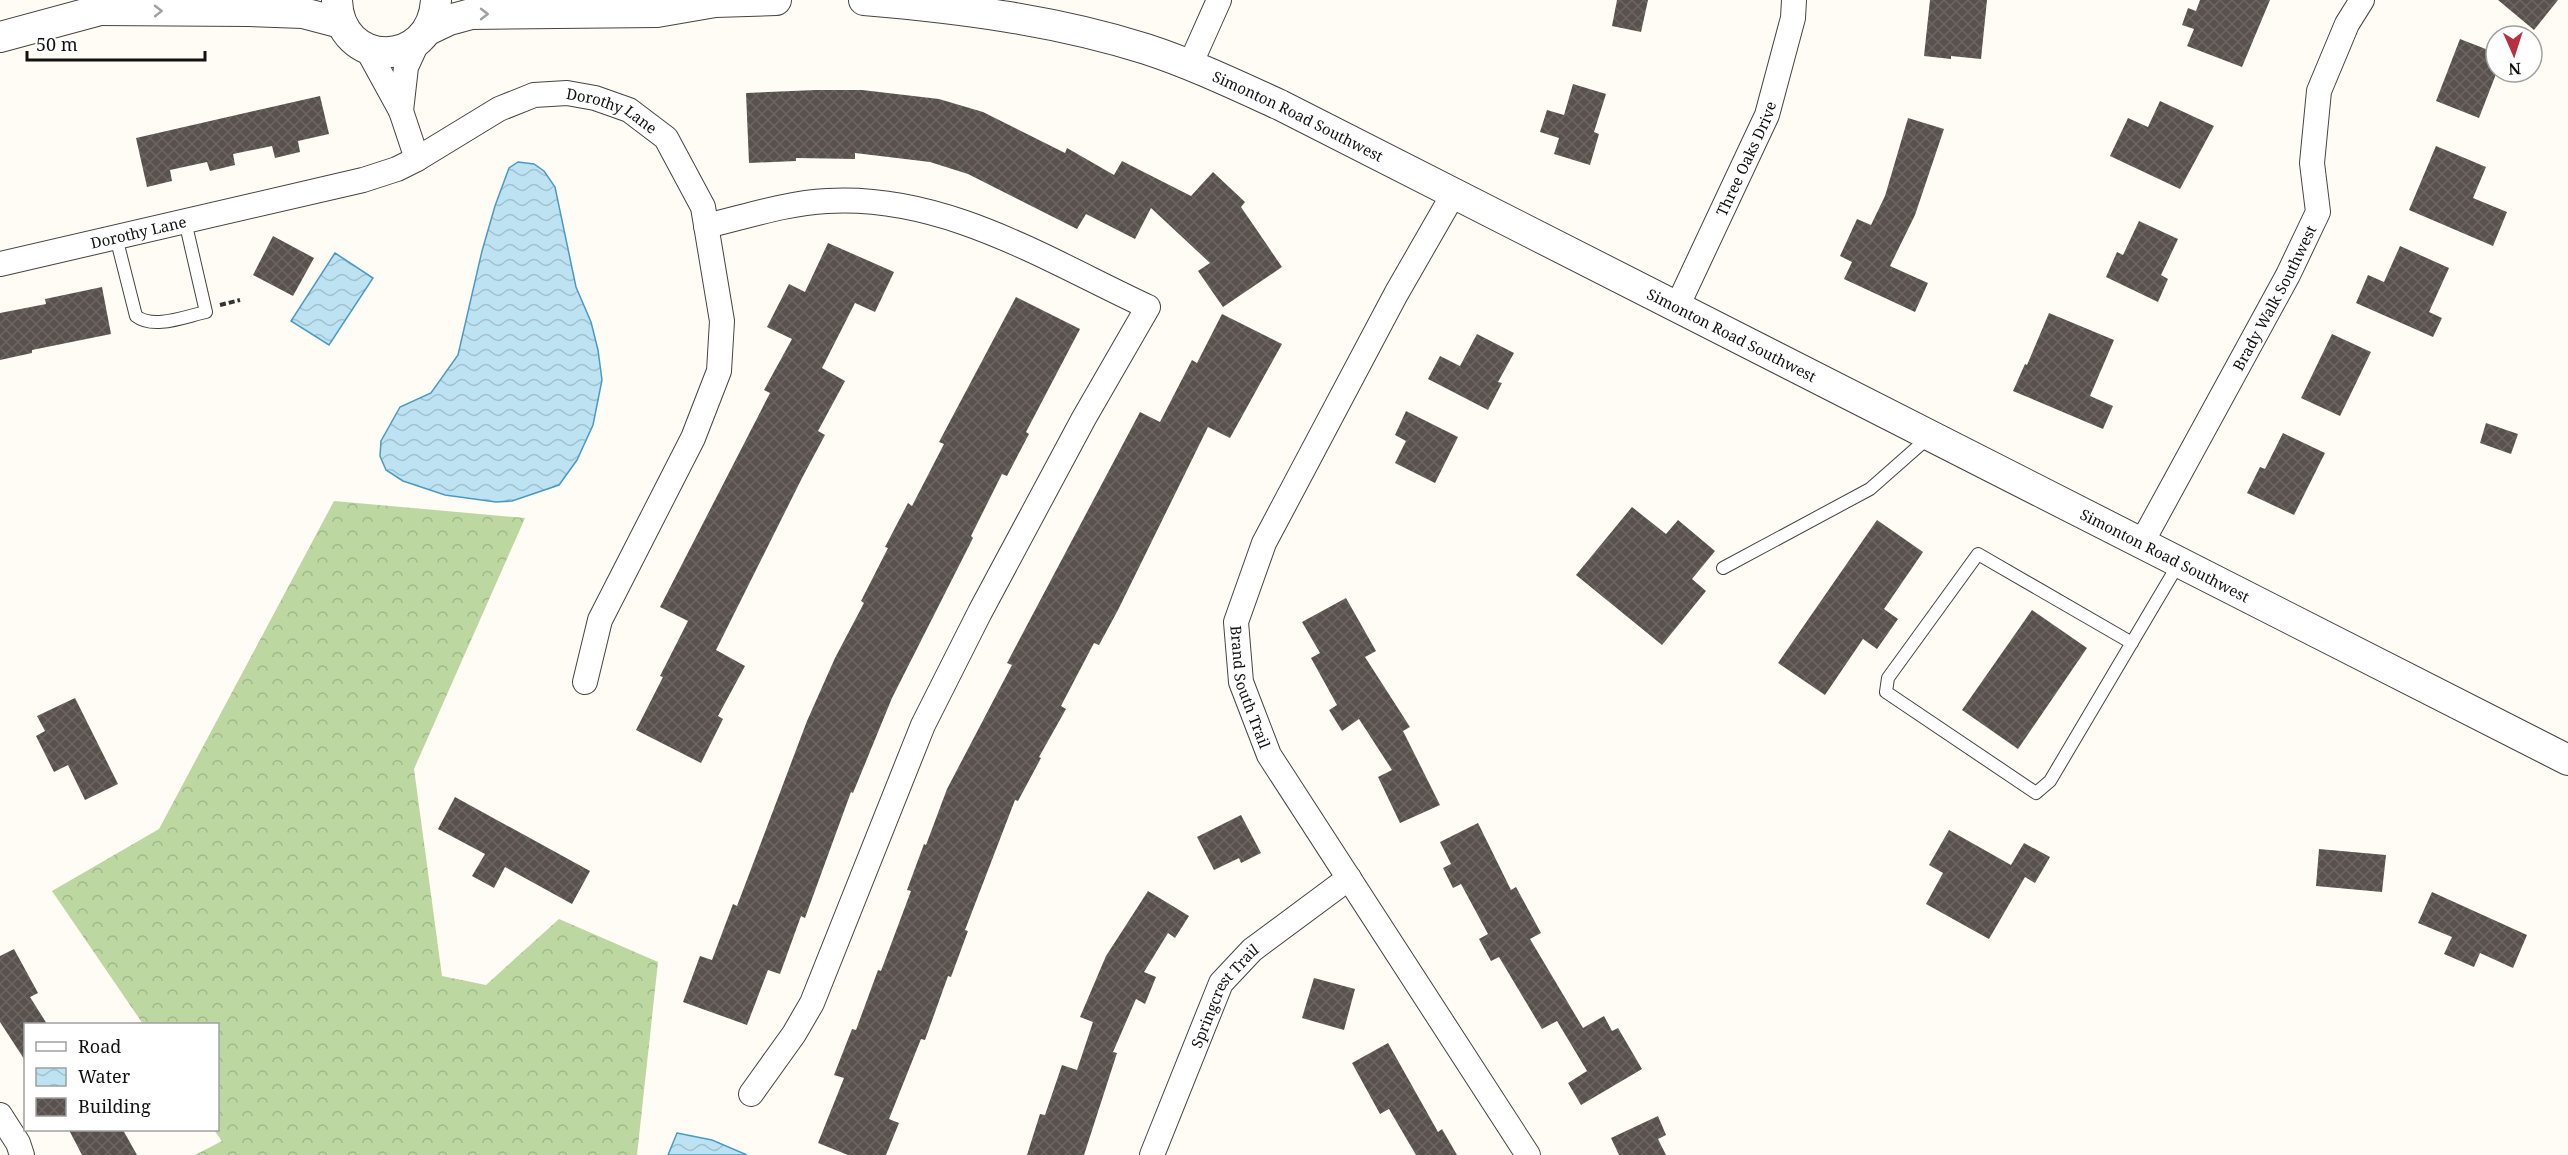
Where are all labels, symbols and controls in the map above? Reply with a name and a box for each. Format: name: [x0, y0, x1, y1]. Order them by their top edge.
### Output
one-way arrow: [154, 5, 163, 18]
one-way arrow: [479, 8, 488, 20]
scale bar: [27, 24, 206, 62]
north arrow: [2484, 24, 2544, 84]
text: 50 m: [36, 32, 78, 56]
text: N: [2508, 58, 2522, 80]
street label: Simonton Road Southwest: [1210, 66, 1387, 166]
street label: Dorothy Lane: [565, 83, 661, 138]
street label: Three Oaks Drive: [1711, 99, 1780, 219]
street label: Dorothy Lane: [88, 211, 188, 253]
street label: Brady Walk Southwest: [2228, 222, 2320, 374]
street label: Simonton Road Southwest: [1644, 283, 1820, 386]
street label: Simonton Road Southwest: [2077, 504, 2253, 606]
street label: Brand South Trail: [1226, 625, 1276, 751]
street label: Springcrest Trail: [1186, 939, 1262, 1051]
legend: [24, 1023, 219, 1131]
text: Road: [78, 1034, 121, 1058]
text: Water: [78, 1064, 131, 1088]
text: Building: [78, 1094, 151, 1118]

